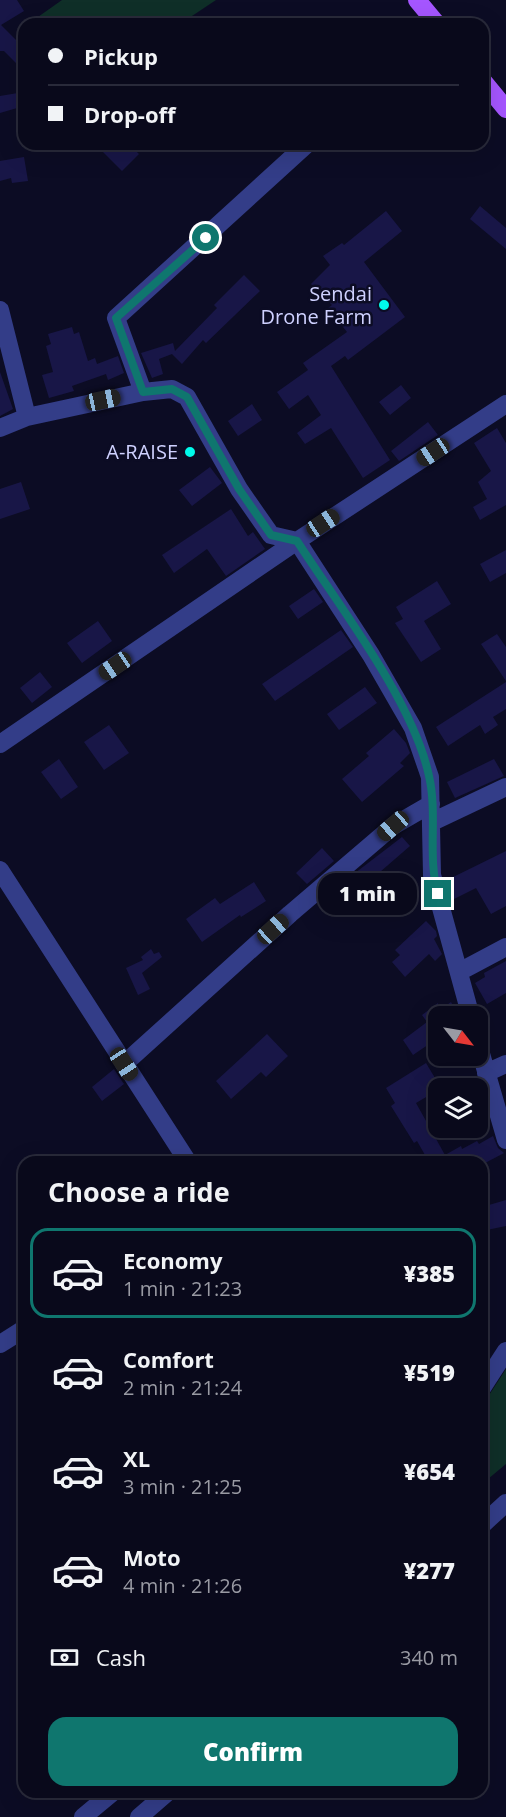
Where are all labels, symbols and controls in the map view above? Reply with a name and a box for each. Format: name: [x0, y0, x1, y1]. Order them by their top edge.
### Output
text: Pickup: [84, 41, 158, 71]
text: Drop-off: [84, 99, 176, 129]
route start: [192, 224, 219, 251]
place label: Sendai Drone Farm: [260, 280, 372, 330]
marker: Sendai Drone Farm: [377, 298, 391, 312]
car: [84, 387, 122, 413]
car: [413, 435, 453, 469]
place label: A-RAISE: [106, 438, 178, 465]
marker: A-RAISE: [183, 445, 197, 459]
car: [303, 506, 343, 540]
car: [95, 648, 135, 684]
car: [374, 807, 412, 845]
callout: 1 min: [318, 873, 417, 915]
text: 1 min: [339, 880, 396, 907]
route end: [424, 880, 451, 907]
car: [254, 910, 292, 948]
north arrow: [428, 1006, 488, 1066]
map controls: [428, 1006, 488, 1138]
car: [107, 1044, 141, 1084]
button: layers: [428, 1078, 488, 1138]
text: Choose a ride: [48, 1173, 230, 1210]
text: Economy: [123, 1245, 222, 1275]
icon: car: [51, 1246, 105, 1300]
text: ¥385: [403, 1258, 455, 1288]
text: 1 min · 21:23: [123, 1275, 242, 1302]
text: Comfort: [123, 1344, 214, 1374]
icon: car: [51, 1345, 105, 1399]
text: ¥519: [403, 1357, 455, 1387]
text: 2 min · 21:24: [123, 1374, 242, 1401]
text: XL: [123, 1443, 150, 1473]
icon: car: [51, 1444, 105, 1498]
text: ¥654: [403, 1456, 455, 1486]
text: 3 min · 21:25: [123, 1473, 242, 1500]
text: Moto: [123, 1542, 181, 1572]
icon: car: [51, 1543, 105, 1597]
text: ¥277: [403, 1555, 455, 1585]
text: 4 min · 21:26: [123, 1572, 242, 1599]
icon: cash: [48, 1641, 81, 1674]
text: Cash: [96, 1642, 146, 1672]
text: 340 m: [400, 1644, 458, 1671]
button: Confirm: [48, 1717, 458, 1786]

